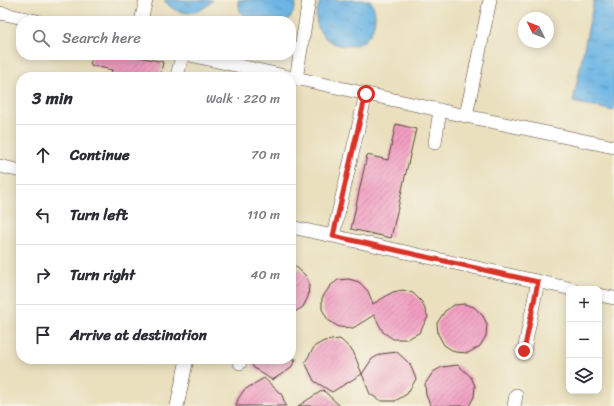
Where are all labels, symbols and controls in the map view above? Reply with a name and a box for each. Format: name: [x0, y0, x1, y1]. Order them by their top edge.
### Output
north arrow: [518, 12, 554, 48]
search box: [16, 16, 296, 60]
text: Search here: [62, 25, 141, 51]
icon: search: [30, 27, 52, 49]
text: 3 min: [32, 83, 73, 113]
route start: [357, 85, 375, 103]
text: Walk · 220 m: [206, 87, 280, 110]
text: Continue: [70, 142, 130, 168]
text: 70 m: [251, 143, 280, 166]
icon: ahead: [32, 144, 54, 166]
text: Turn left: [70, 202, 128, 228]
text: 110 m: [247, 203, 280, 226]
icon: left: [32, 204, 54, 226]
text: Turn right: [70, 262, 135, 288]
text: 40 m: [250, 263, 280, 286]
icon: right: [32, 264, 54, 286]
map controls: [566, 286, 602, 394]
button: +: [566, 286, 602, 322]
text: Arrive at destination: [70, 322, 207, 348]
button: −: [566, 322, 602, 358]
icon: arrive: [32, 324, 54, 346]
route end: [515, 342, 533, 360]
button: layers: [566, 358, 602, 394]

